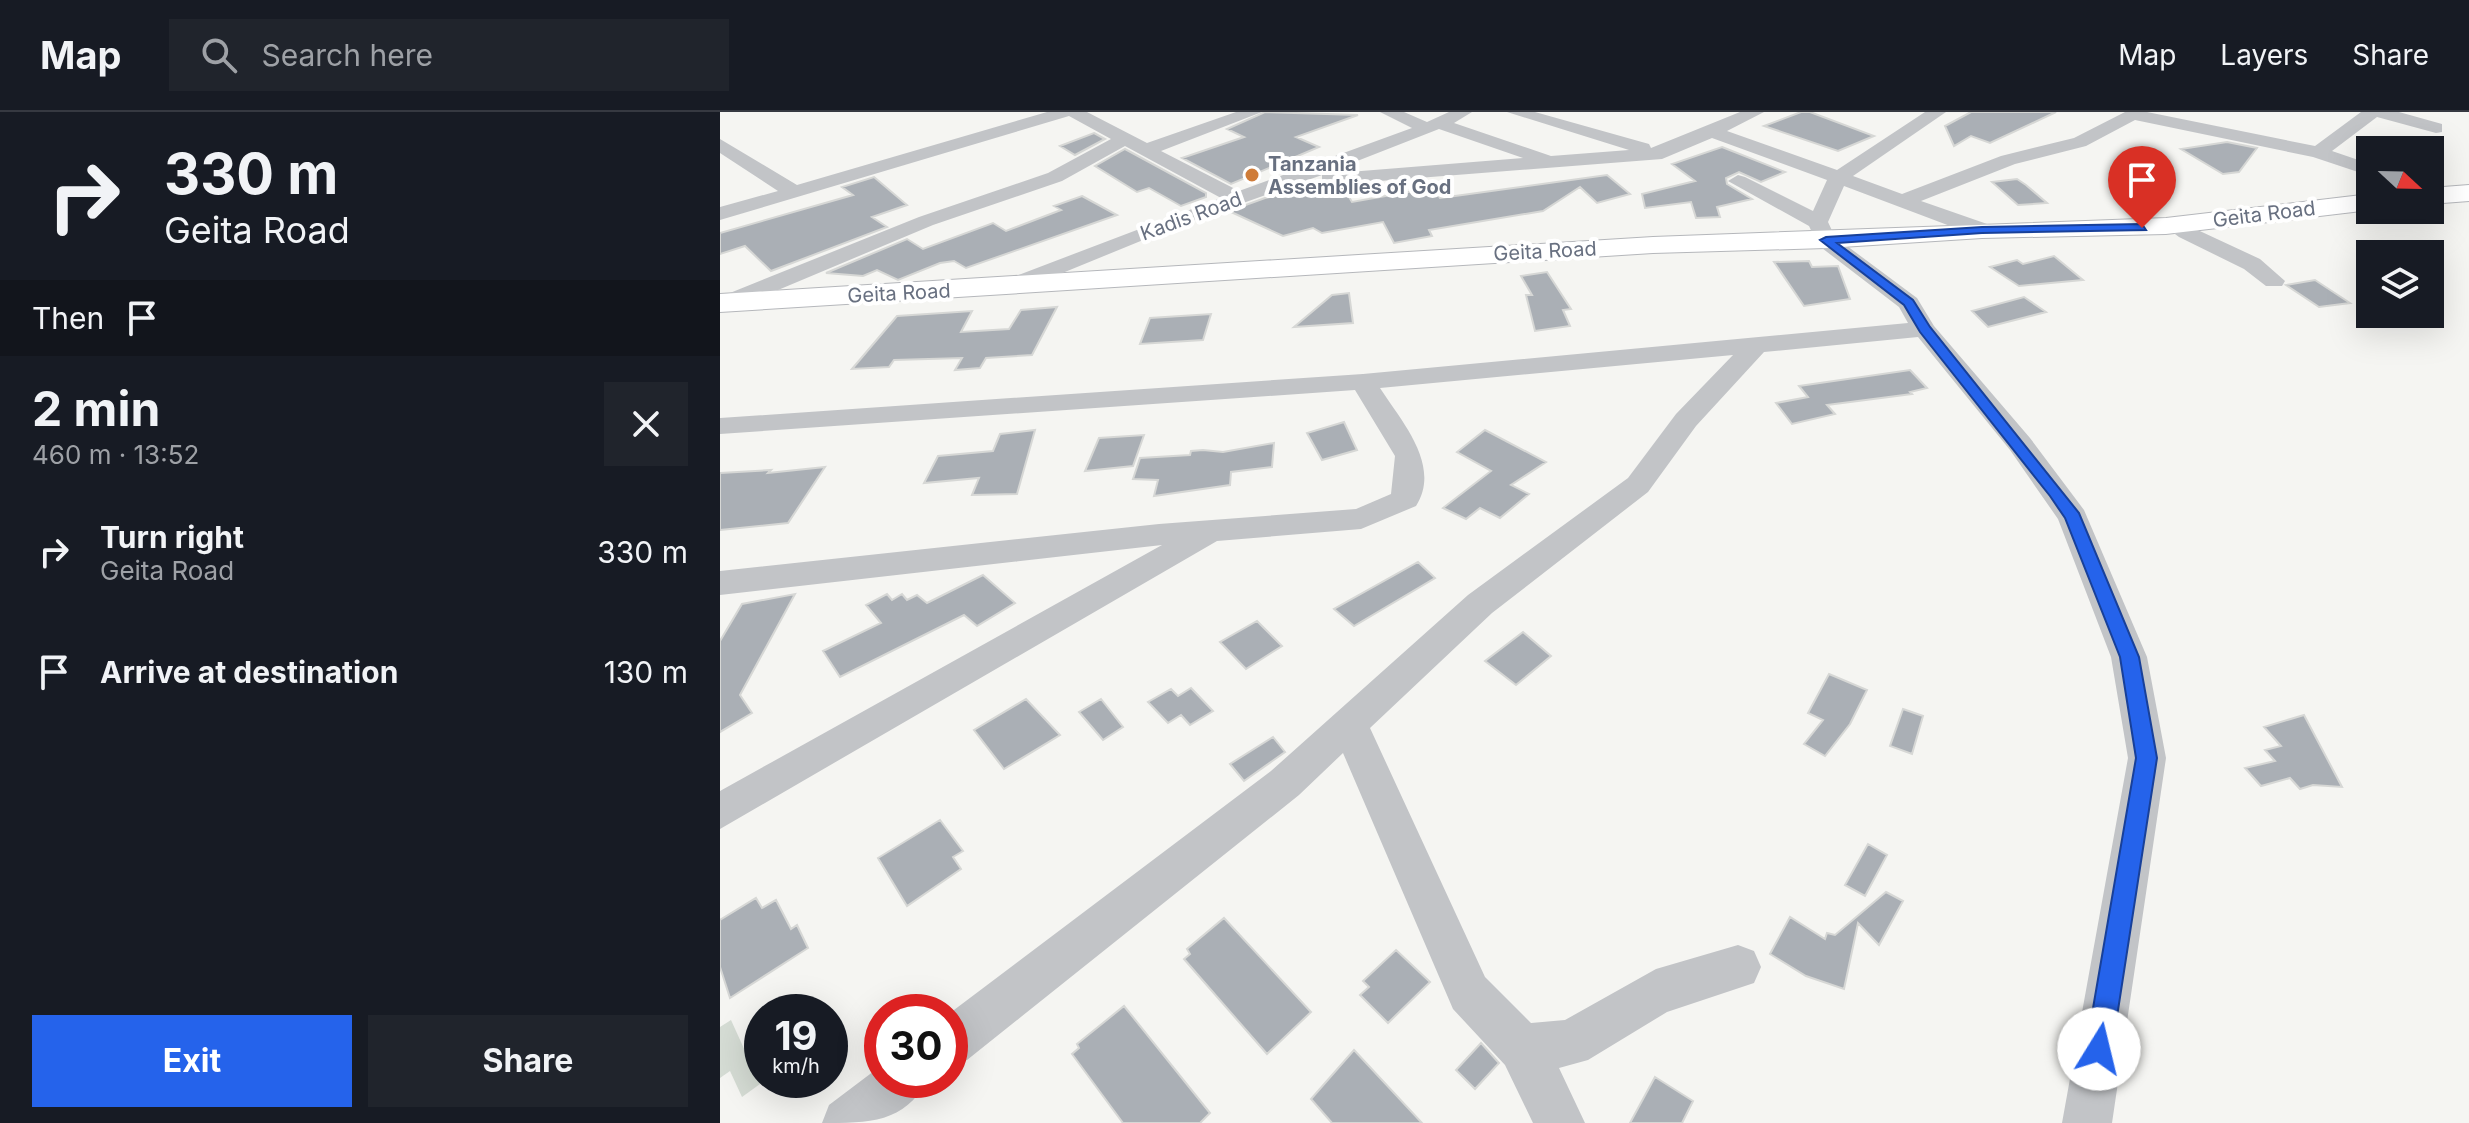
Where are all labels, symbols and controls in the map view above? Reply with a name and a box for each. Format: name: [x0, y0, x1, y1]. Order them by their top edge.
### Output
search box: [169, 19, 729, 91]
text: Map: [40, 32, 121, 78]
icon: search: [197, 33, 241, 77]
text: Search here: [261, 37, 433, 73]
text: Map: [2118, 38, 2176, 72]
text: Layers: [2220, 38, 2308, 72]
text: Share: [2352, 38, 2429, 72]
north arrow: [2356, 136, 2444, 224]
map controls: [2356, 136, 2444, 328]
text: 330 m: [164, 140, 338, 208]
icon: right: [32, 144, 136, 248]
pin: [2108, 146, 2176, 228]
place label: Tanzania Assemblies of God: [1268, 152, 1451, 199]
icon: arrive: [2120, 158, 2164, 202]
marker: Tanzania Assemblies of God: [1243, 166, 1261, 184]
street label: Kadis Road: [1137, 187, 1245, 245]
street label: Geita Road: [2211, 196, 2317, 232]
text: Geita Road: [164, 208, 350, 252]
street label: Geita Road: [1493, 236, 1597, 266]
button: layers: [2356, 240, 2444, 328]
street label: Geita Road: [847, 278, 951, 308]
icon: arrive: [120, 296, 164, 340]
text: Then: [32, 300, 104, 336]
text: 2 min: [32, 379, 160, 438]
button: close: [604, 382, 688, 466]
text: 460 m · 13:52: [32, 439, 199, 470]
text: Turn right: [100, 519, 244, 555]
icon: right: [32, 530, 76, 574]
text: 330 m: [597, 534, 688, 570]
text: Geita Road: [100, 555, 234, 586]
icon: arrive: [32, 650, 76, 694]
text: Arrive at destination: [100, 654, 398, 690]
text: 130 m: [604, 654, 688, 690]
speed limit sign: 30: [864, 994, 968, 1098]
position arrow: [2057, 1007, 2141, 1091]
text: 19: [774, 1011, 818, 1060]
button: Exit: [32, 1015, 352, 1107]
button: Share: [368, 1015, 688, 1107]
text: km/h: [772, 1054, 820, 1078]

